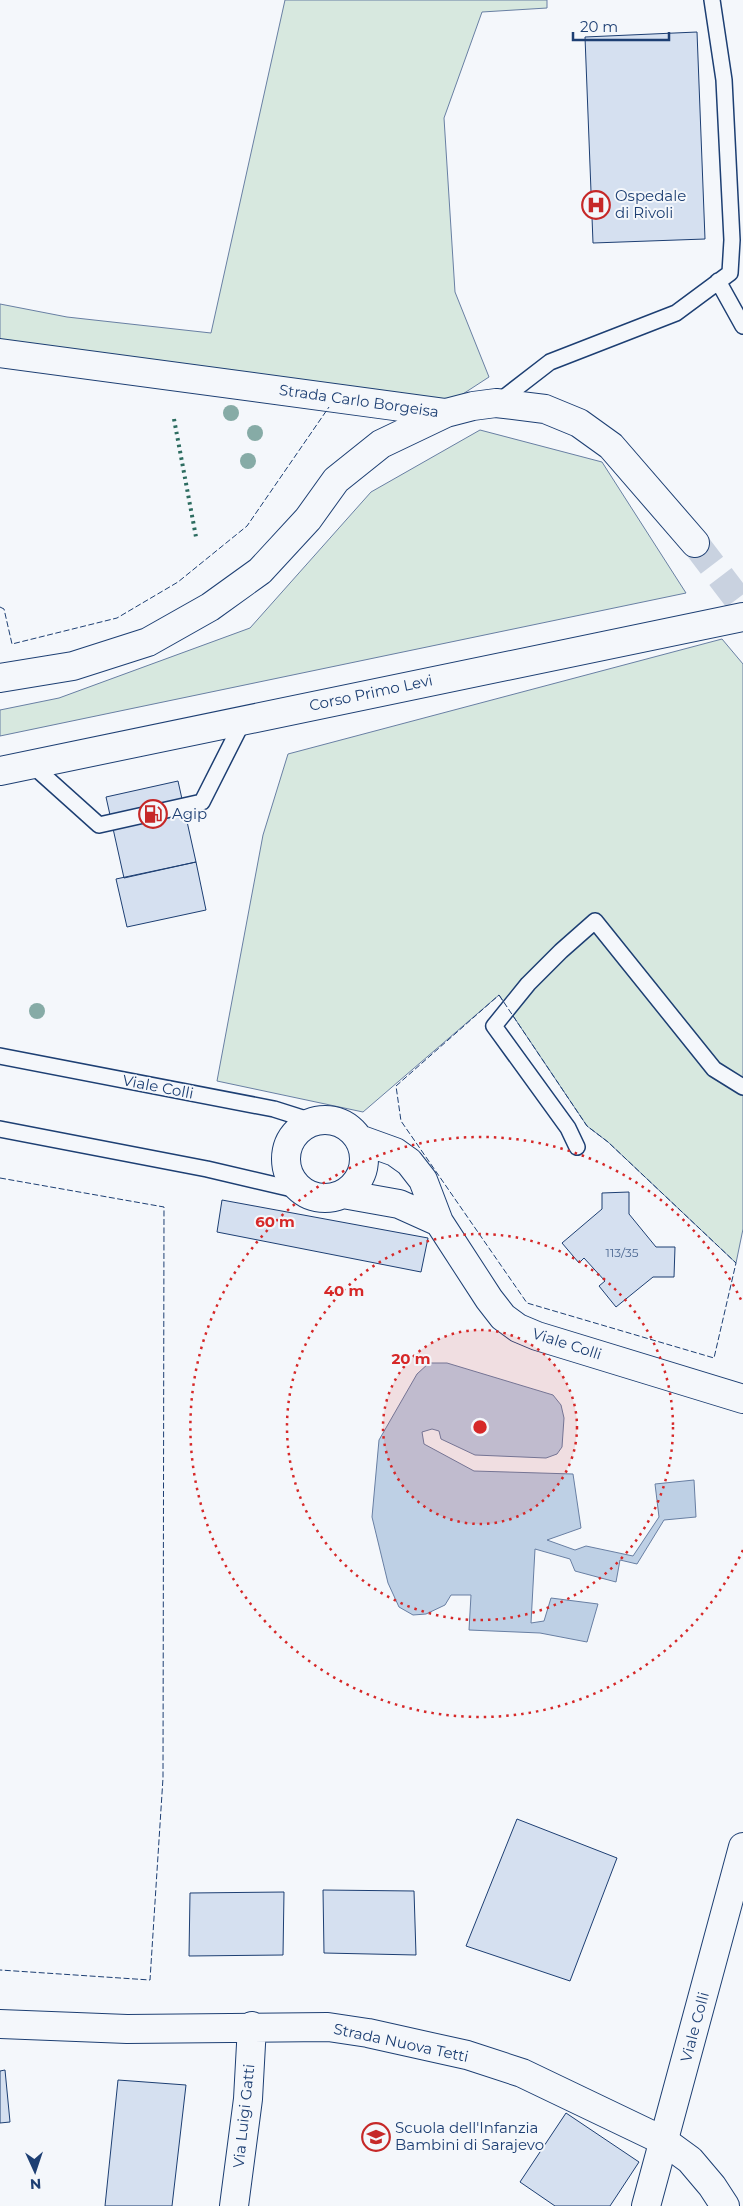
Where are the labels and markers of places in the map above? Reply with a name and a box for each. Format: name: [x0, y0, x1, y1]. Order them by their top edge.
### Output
place label: Ospedale di Rivoli: [615, 186, 686, 222]
hospital icon: Ospedale di Rivoli: [581, 190, 611, 220]
fuel station icon: Agip: [138, 799, 168, 829]
place label: Agip: [172, 804, 207, 823]
centre of rings: [471, 1418, 489, 1436]
place label: Scuola dell'Infanzia Bambini di Sarajevo: [395, 2118, 544, 2154]
school or university icon: Scuola dell'Infanzia Bambini di Sarajevo: [361, 2122, 391, 2152]

